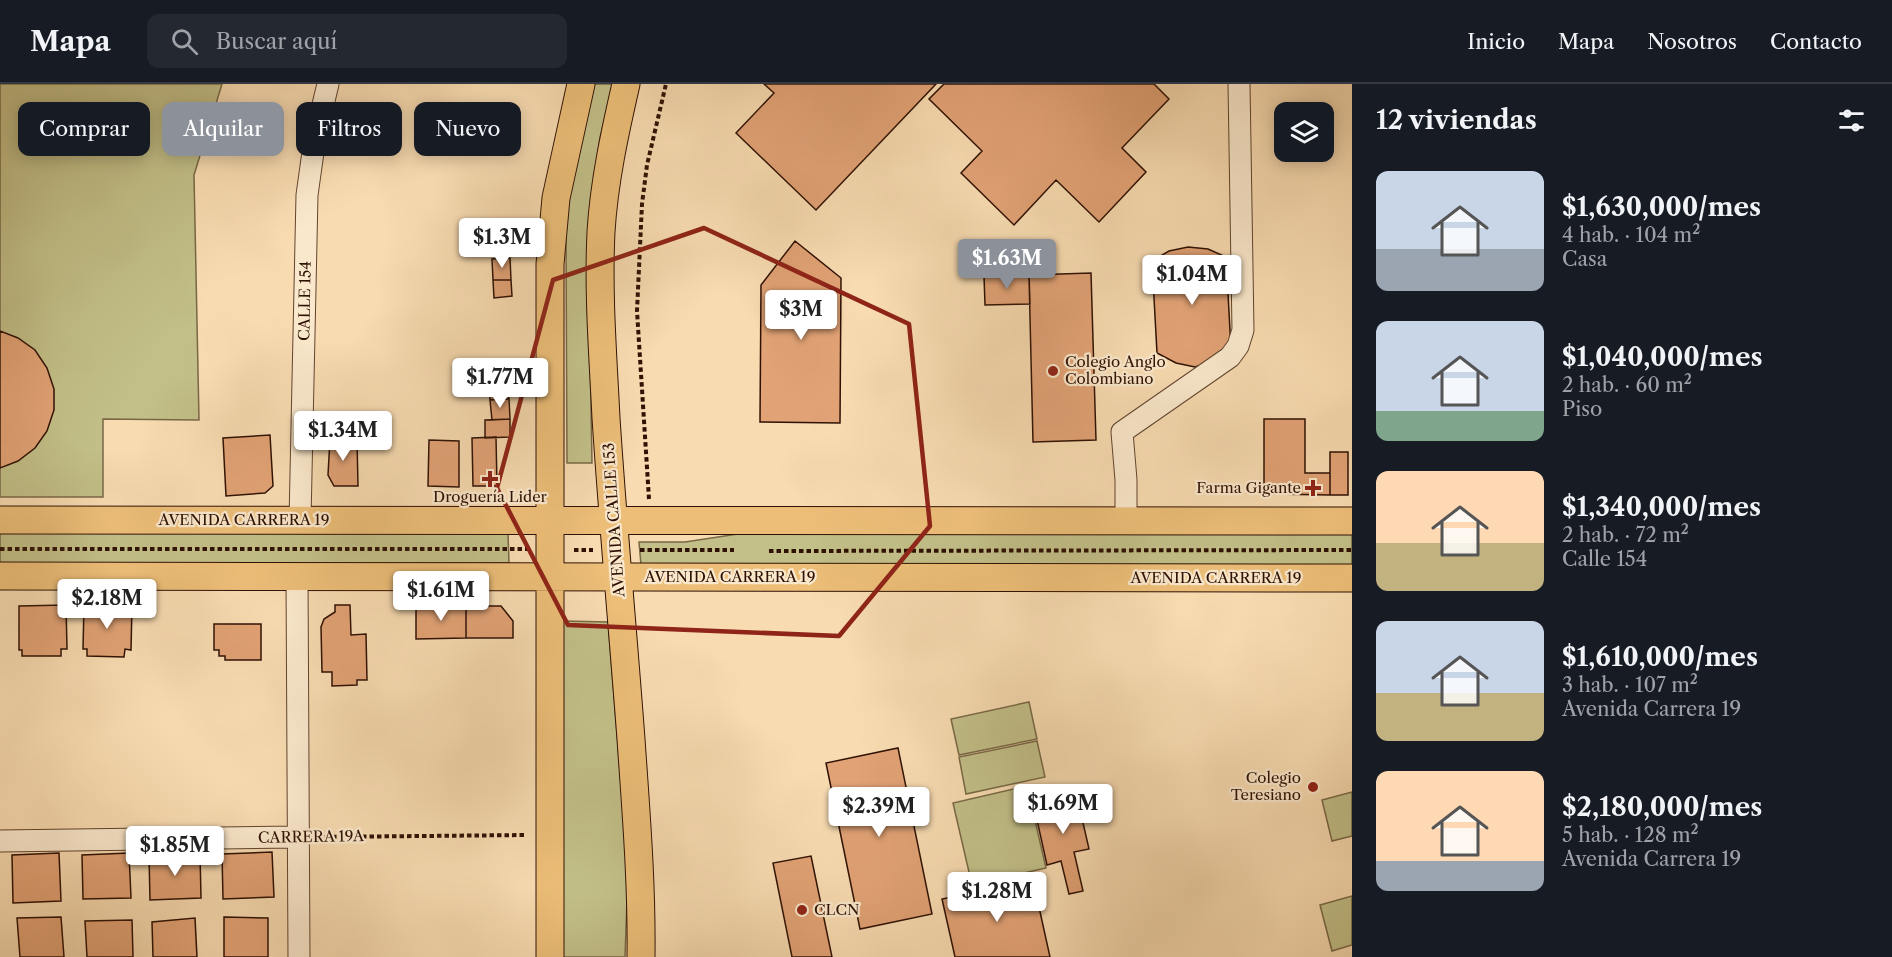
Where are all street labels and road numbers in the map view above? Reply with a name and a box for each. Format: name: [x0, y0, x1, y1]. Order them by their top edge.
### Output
street label: CALLE 154: [294, 261, 315, 341]
street label: AVENIDA CALLE 153: [599, 442, 628, 599]
street label: AVENIDA CARRERA 19: [158, 510, 329, 529]
street label: AVENIDA CARRERA 19: [644, 567, 815, 586]
street label: AVENIDA CARRERA 19: [1130, 568, 1301, 587]
street label: CARRERA 19A: [258, 826, 365, 847]

